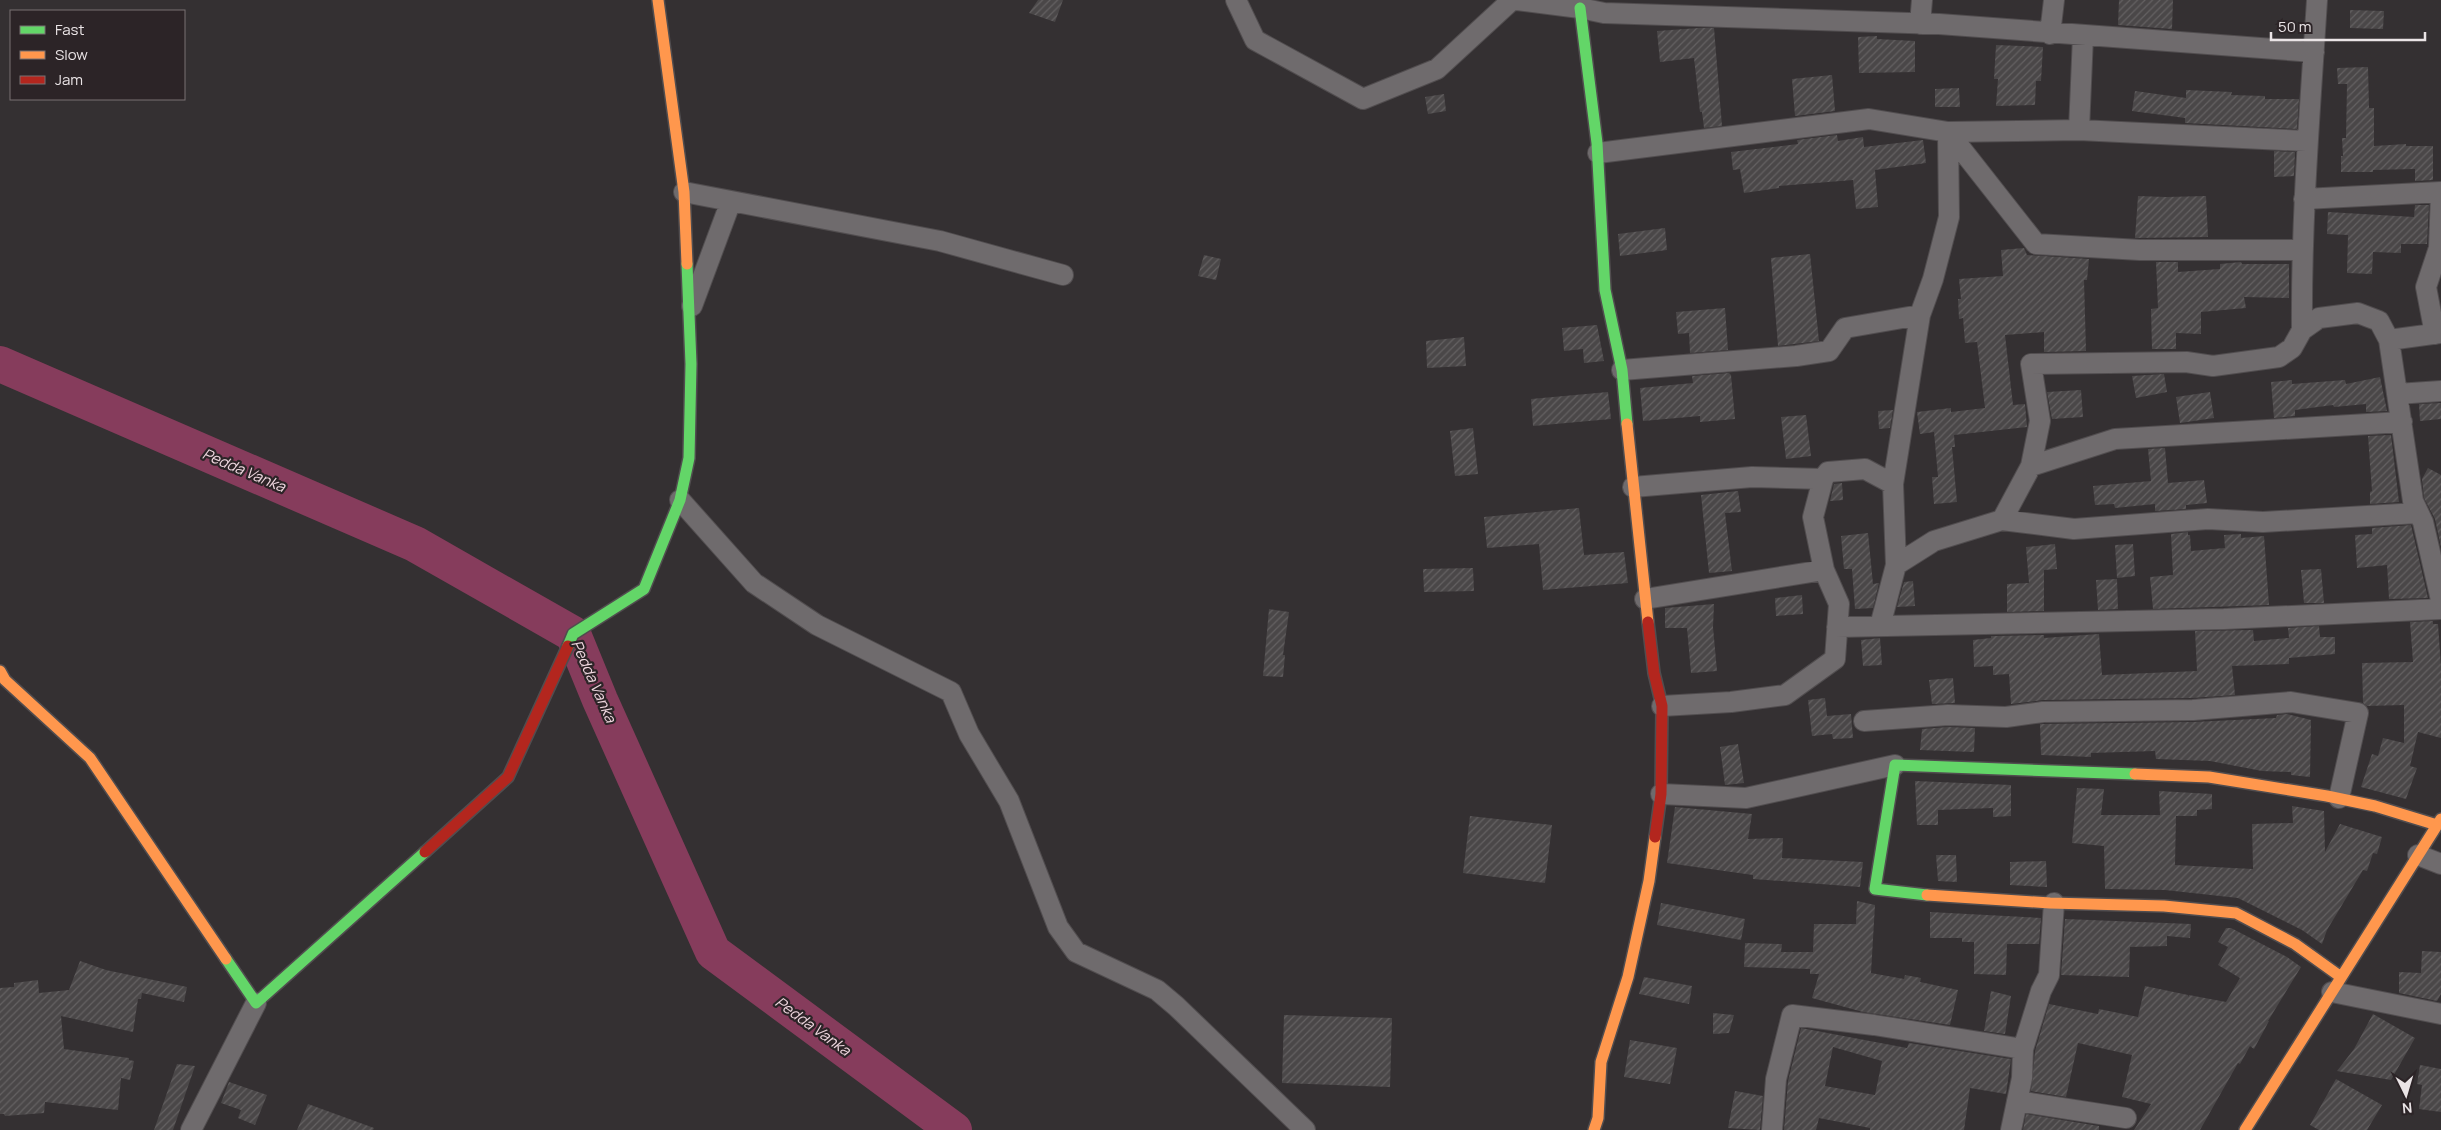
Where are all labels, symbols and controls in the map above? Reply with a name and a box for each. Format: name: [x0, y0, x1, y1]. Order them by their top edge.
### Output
legend: [10, 10, 185, 100]
scale bar: [2271, 10, 2425, 42]
text: 50 m: [2278, 16, 2312, 37]
text: Fast: [55, 19, 84, 40]
text: Slow: [55, 44, 88, 65]
text: Jam: [55, 69, 83, 90]
water label: Pedda Vanka: [199, 443, 289, 497]
water label: Pedda Vanka: [566, 636, 622, 726]
water label: Pedda Vanka: [771, 992, 855, 1061]
north arrow: [2381, 1070, 2431, 1120]
text: N: [2401, 1099, 2413, 1118]

